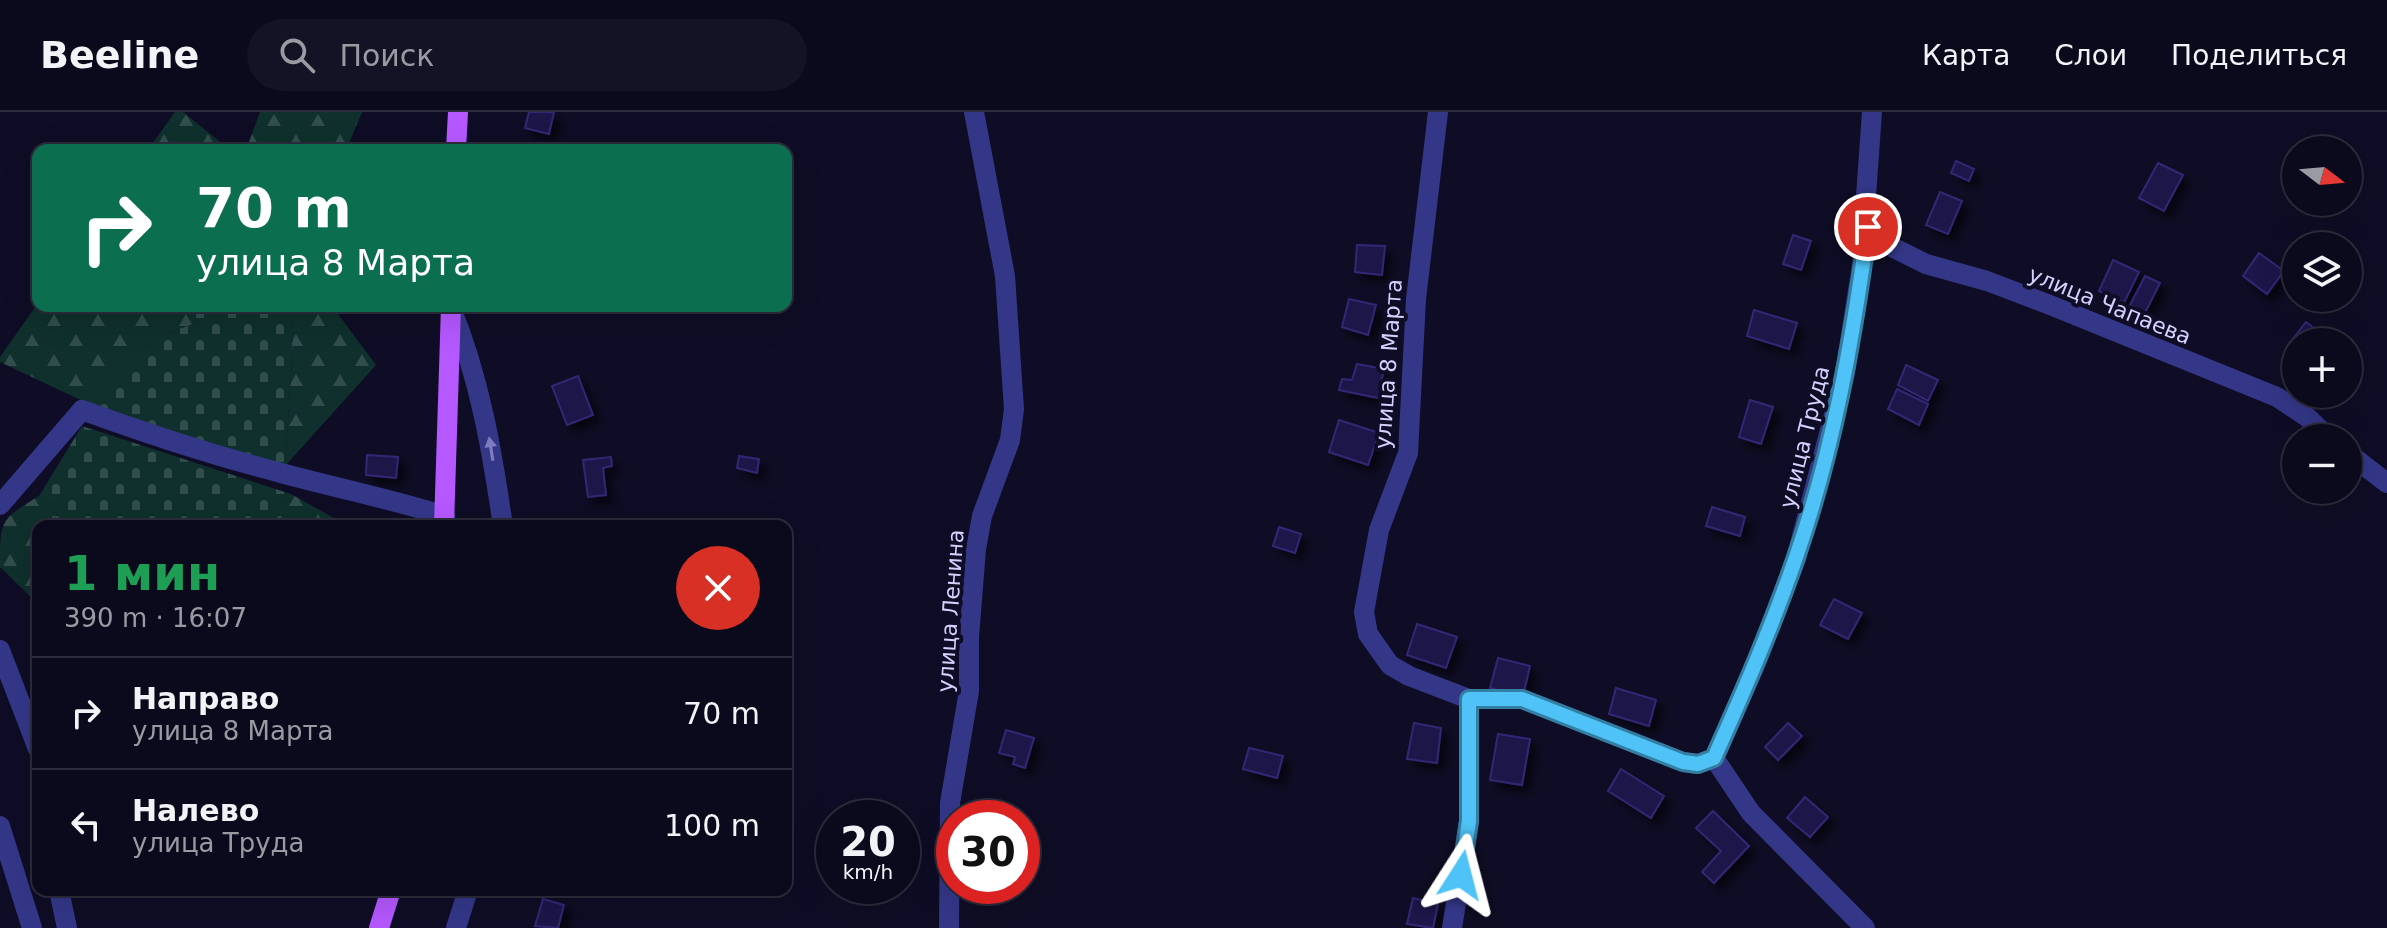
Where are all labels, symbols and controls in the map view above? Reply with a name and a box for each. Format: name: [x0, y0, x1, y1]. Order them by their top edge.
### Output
search box: [247, 19, 807, 91]
text: Beeline: [40, 33, 199, 77]
icon: search: [275, 33, 319, 77]
text: Поиск: [339, 38, 434, 73]
text: Карта: [1922, 39, 2010, 72]
text: Слои: [2054, 39, 2127, 72]
text: Поделиться: [2171, 39, 2347, 72]
north arrow: [2282, 136, 2362, 216]
map controls: [2282, 136, 2362, 504]
text: 70 m: [196, 175, 352, 240]
icon: right: [64, 176, 168, 280]
pin: [1834, 193, 1902, 261]
icon: arrive: [1846, 205, 1890, 249]
button: layers: [2282, 232, 2362, 312]
text: улица 8 Марта: [196, 242, 475, 283]
street label: улица Чапаева: [2025, 261, 2195, 350]
street label: улица 8 Марта: [1370, 278, 1407, 450]
button: +: [2282, 328, 2362, 408]
street label: улица Труда: [1775, 363, 1834, 511]
button: −: [2282, 424, 2362, 504]
one-way arrow: [484, 436, 497, 461]
street label: улица Ленина: [932, 529, 969, 693]
text: 1 мин: [64, 545, 220, 601]
button: close: [676, 546, 760, 630]
text: 390 m · 16:07: [64, 603, 247, 633]
text: Направо: [132, 681, 279, 716]
icon: right: [64, 691, 108, 735]
text: 70 m: [683, 696, 760, 731]
text: улица 8 Марта: [132, 716, 334, 746]
text: Налево: [132, 793, 259, 828]
speed limit sign: 30: [936, 800, 1040, 904]
icon: left: [64, 803, 108, 847]
text: 100 m: [664, 808, 760, 843]
text: 20: [840, 819, 896, 865]
text: улица Труда: [132, 828, 304, 858]
position arrow: [1419, 833, 1503, 917]
text: km/h: [843, 860, 893, 884]

